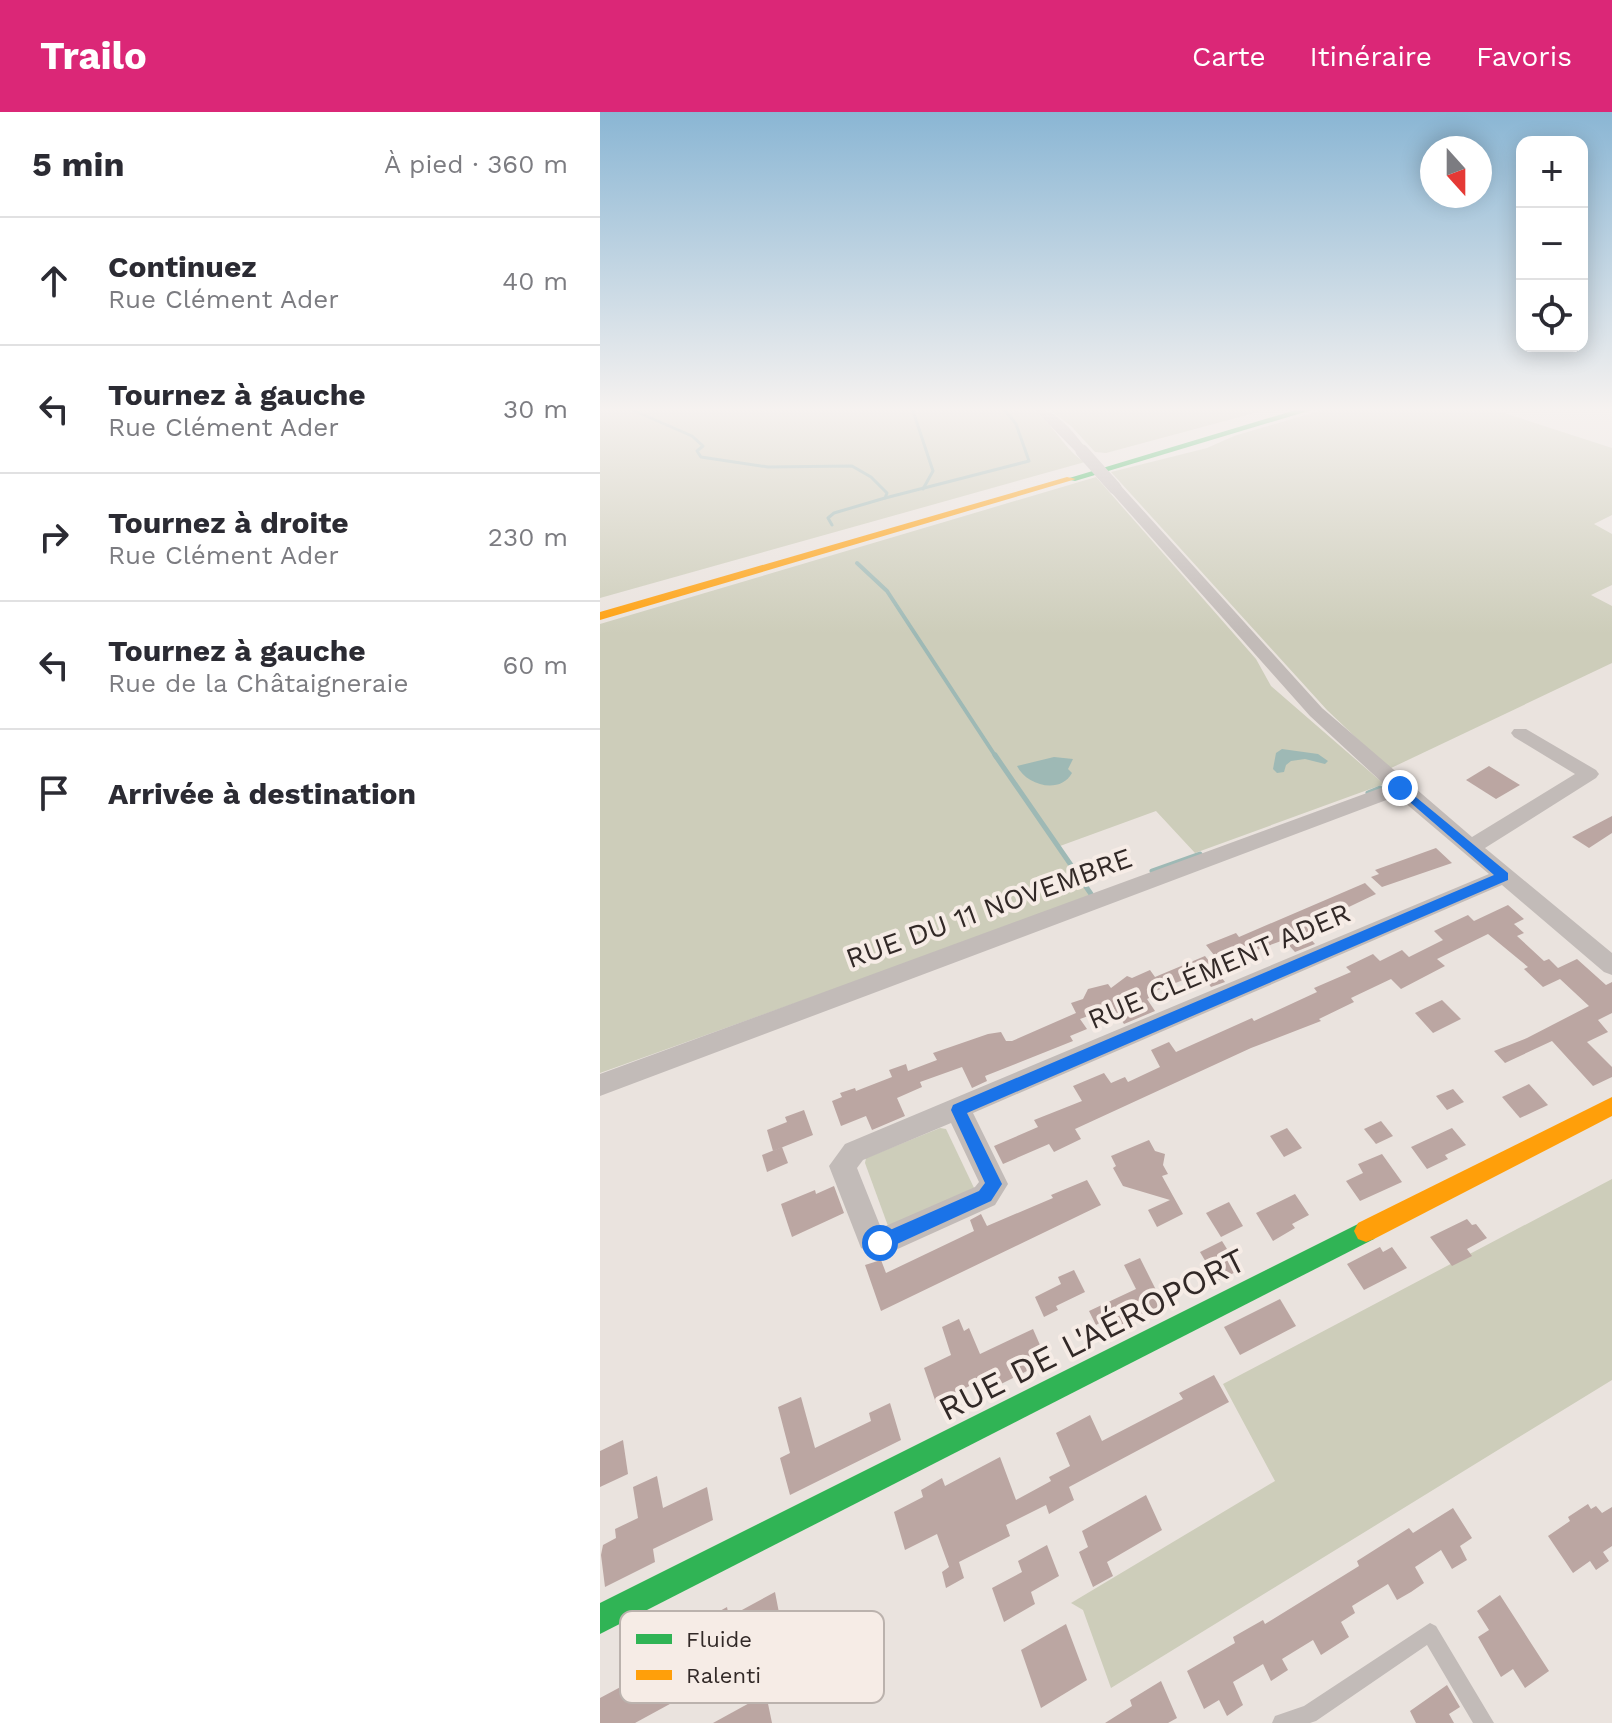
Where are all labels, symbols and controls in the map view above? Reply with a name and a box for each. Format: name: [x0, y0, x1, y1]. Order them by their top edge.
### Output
text: Trailo: [40, 34, 147, 78]
text: Carte: [1192, 40, 1266, 73]
text: Itinéraire: [1310, 40, 1432, 73]
text: Favoris: [1476, 40, 1572, 73]
north arrow: [1420, 136, 1492, 208]
map controls: [1516, 136, 1588, 352]
button: +: [1516, 136, 1588, 208]
text: 5 min: [32, 144, 125, 184]
text: À pied · 360 m: [384, 149, 568, 179]
button: −: [1516, 208, 1588, 280]
text: Continuez: [108, 249, 257, 284]
icon: ahead: [32, 259, 76, 303]
text: 40 m: [502, 266, 568, 296]
button: locate: [1516, 280, 1588, 352]
text: Rue Clément Ader: [108, 284, 339, 314]
text: Tournez à gauche: [108, 377, 366, 412]
icon: left: [32, 387, 76, 431]
text: 30 m: [503, 394, 568, 424]
text: Rue Clément Ader: [108, 412, 339, 442]
text: Tournez à droite: [108, 505, 349, 540]
icon: right: [32, 515, 76, 559]
text: 230 m: [488, 522, 568, 552]
text: Rue Clément Ader: [108, 540, 339, 570]
text: Tournez à gauche: [108, 633, 366, 668]
icon: left: [32, 643, 76, 687]
text: 60 m: [502, 650, 568, 680]
text: Rue de la Châtaigneraie: [108, 668, 408, 698]
route end: [1382, 770, 1418, 806]
icon: arrive: [32, 771, 76, 815]
text: Arrivée à destination: [108, 776, 416, 811]
street label: RUE DU 11 NOVEMBRE: [841, 841, 1137, 975]
street label: RUE CLÉMENT ADER: [1083, 896, 1355, 1036]
route start: [862, 1225, 898, 1261]
street label: RUE DE L'AÉROPORT: [932, 1239, 1252, 1429]
legend: [620, 1611, 884, 1703]
text: Fluide: [686, 1627, 752, 1652]
text: Ralenti: [686, 1663, 761, 1688]

